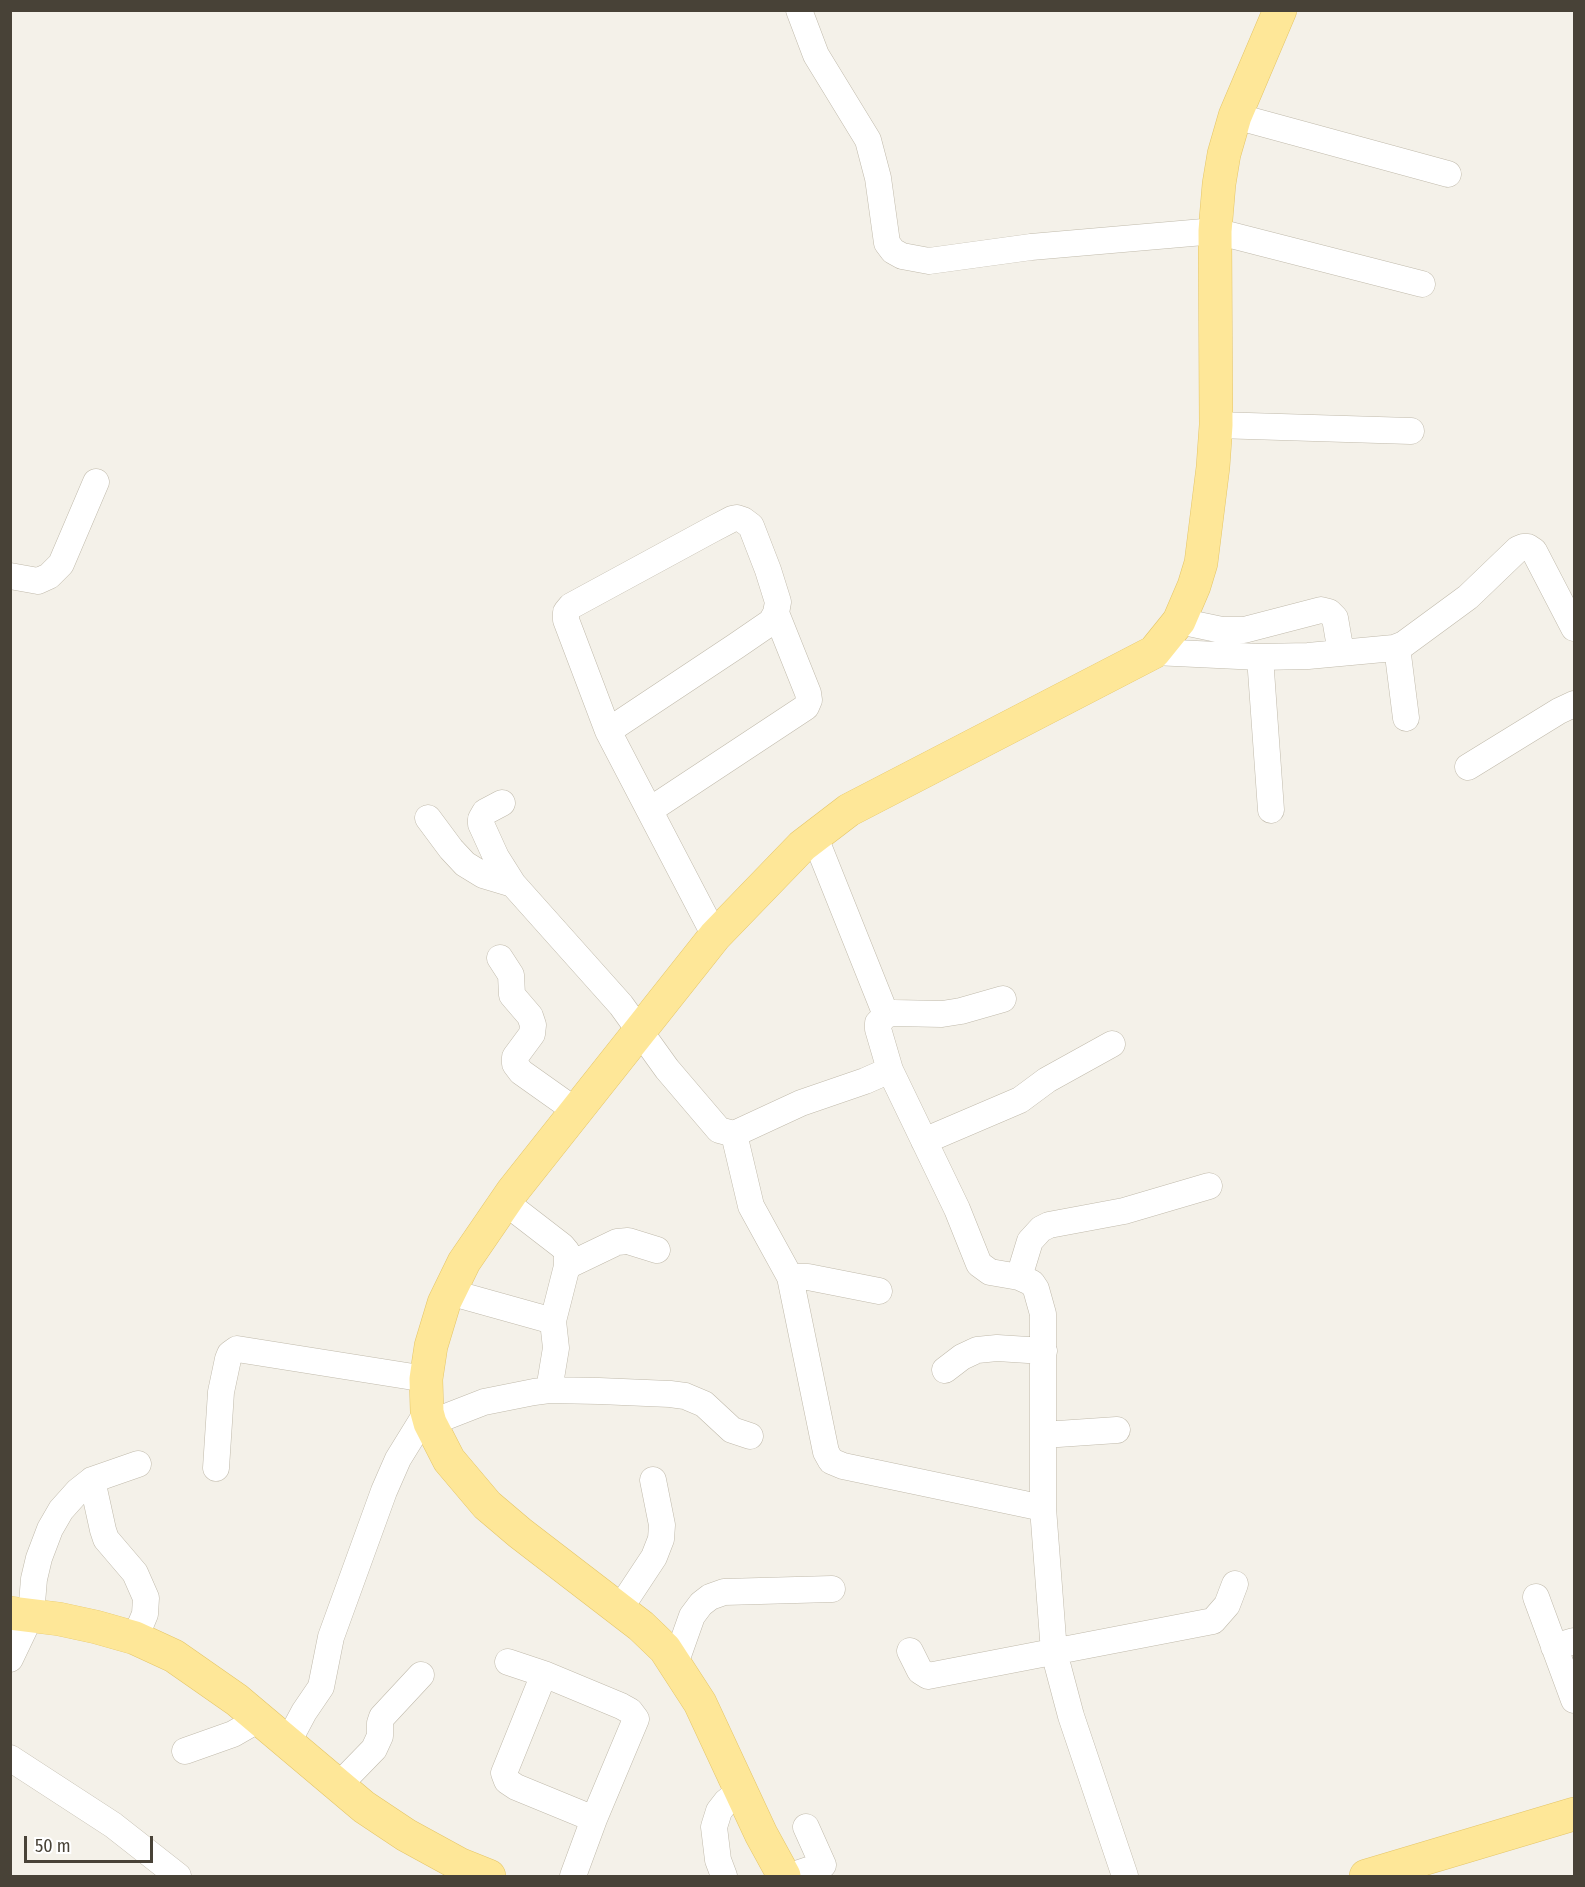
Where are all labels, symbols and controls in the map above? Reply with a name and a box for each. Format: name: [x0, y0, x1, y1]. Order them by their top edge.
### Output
scale bar: [27, 1824, 156, 1862]
text: 50 m: [35, 1835, 71, 1857]

